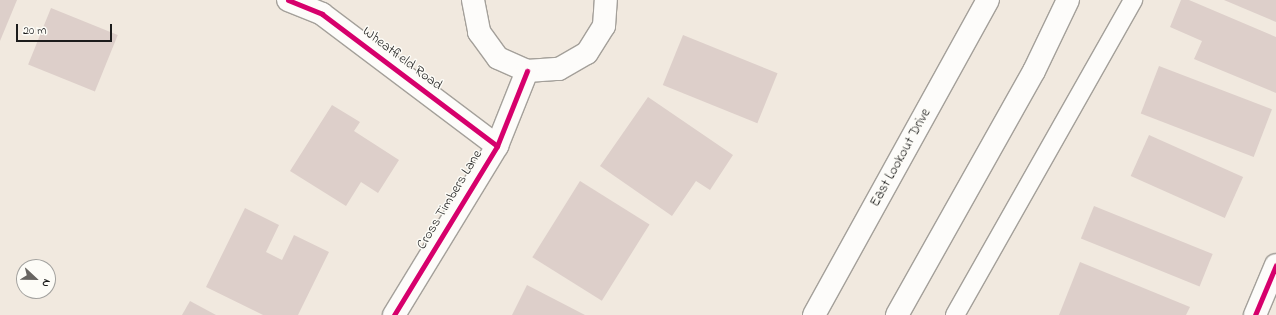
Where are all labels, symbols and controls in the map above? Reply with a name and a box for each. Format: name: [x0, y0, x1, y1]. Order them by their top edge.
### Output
scale bar: [18, 16, 114, 42]
text: 20 m: [23, 22, 46, 40]
street label: Wheatfield Road: [359, 24, 445, 94]
street label: East Lookout Drive: [867, 106, 935, 210]
street label: Cross Timbers Lane: [414, 147, 486, 253]
north arrow: [16, 259, 56, 299]
text: N: [37, 277, 55, 290]

